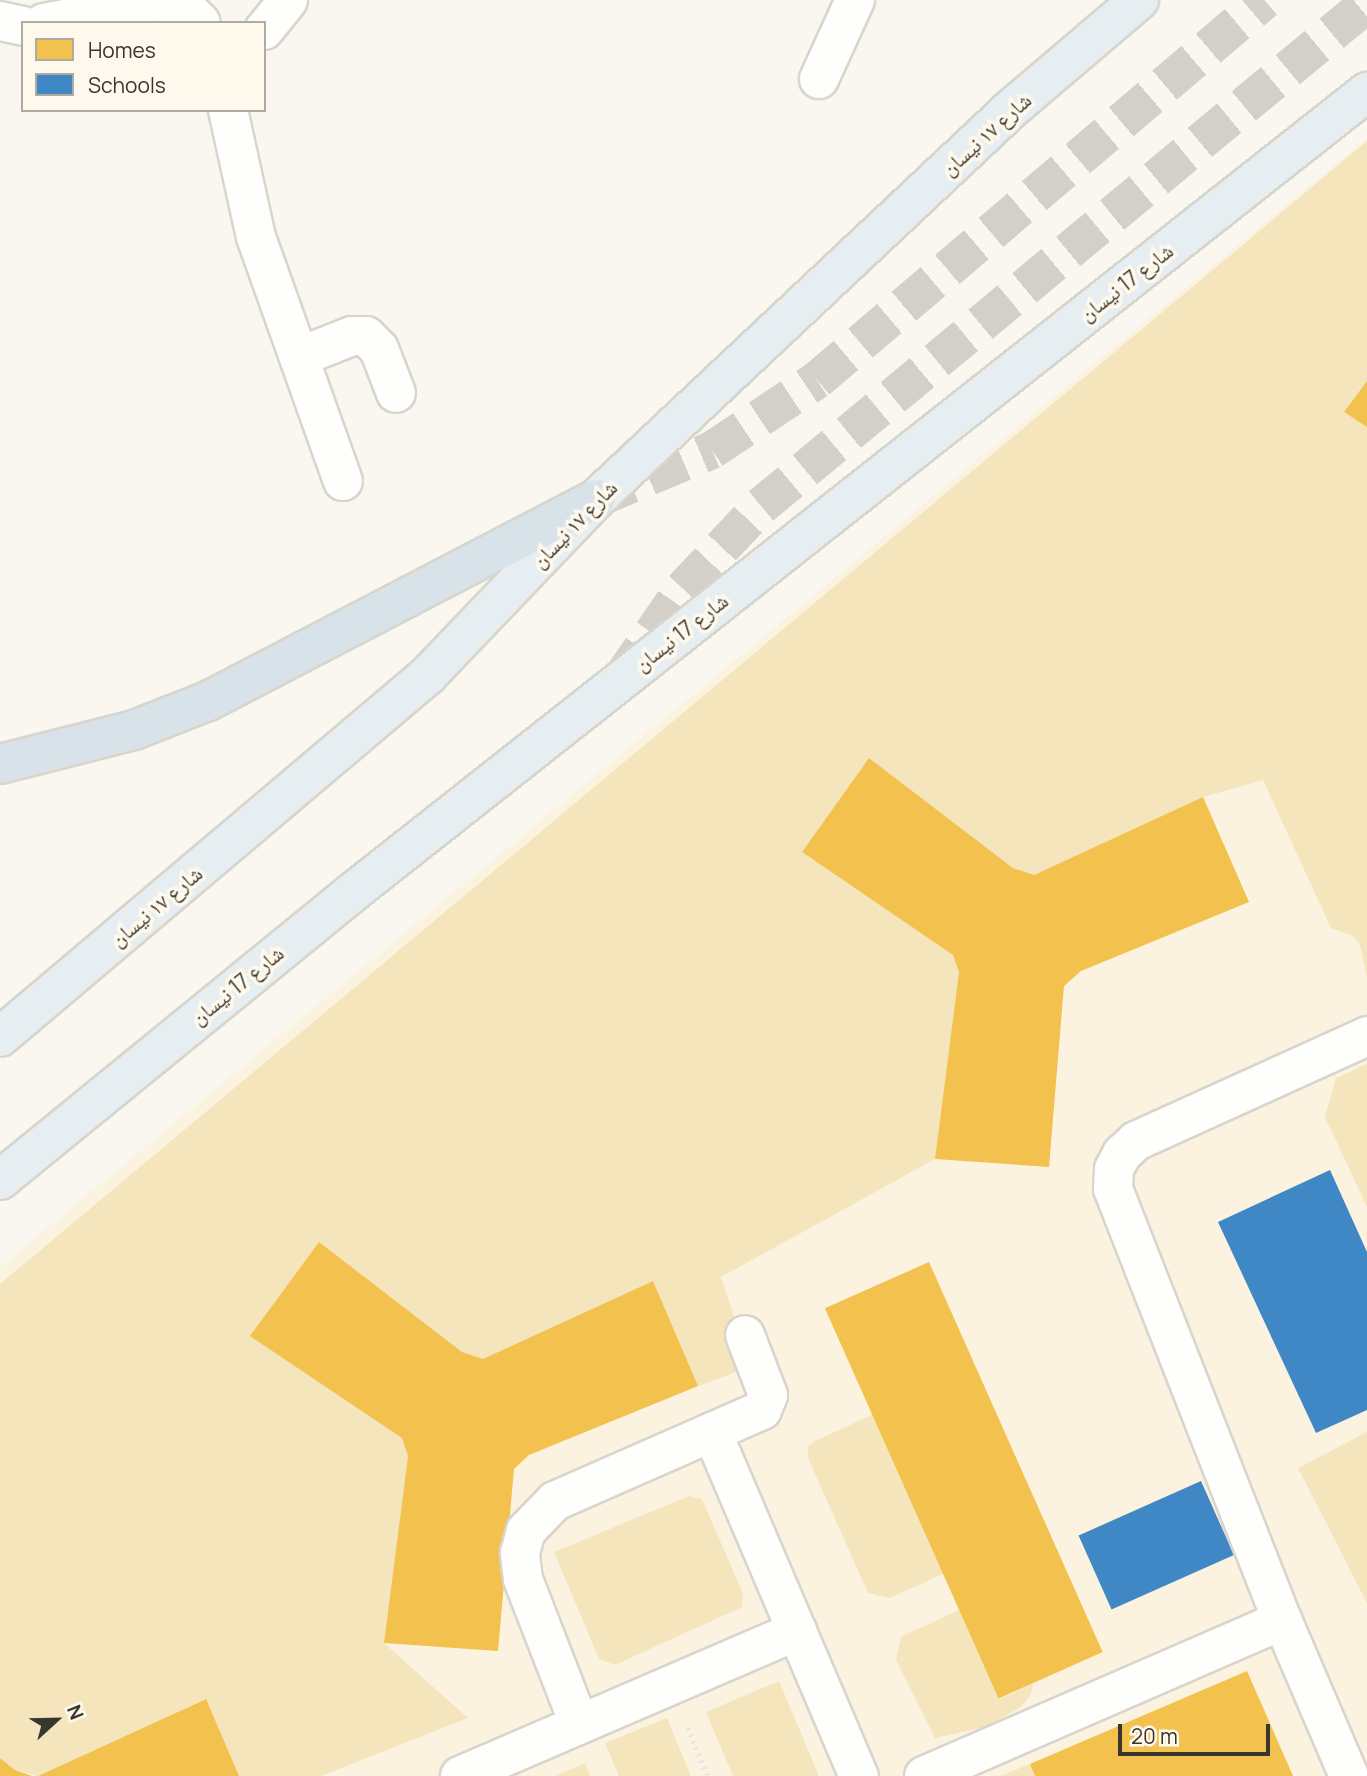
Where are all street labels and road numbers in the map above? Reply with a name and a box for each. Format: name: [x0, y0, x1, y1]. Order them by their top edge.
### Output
street label: شارع ١٧ نيسان: [936, 87, 1036, 181]
street label: شارع 17 نيسان: [1074, 238, 1178, 326]
street label: شارع ١٧ نيسان: [526, 475, 622, 573]
street label: شارع 17 نيسان: [629, 588, 733, 676]
street label: شارع ١٧ نيسان: [105, 860, 207, 952]
street label: شارع 17 نيسان: [186, 940, 288, 1030]

